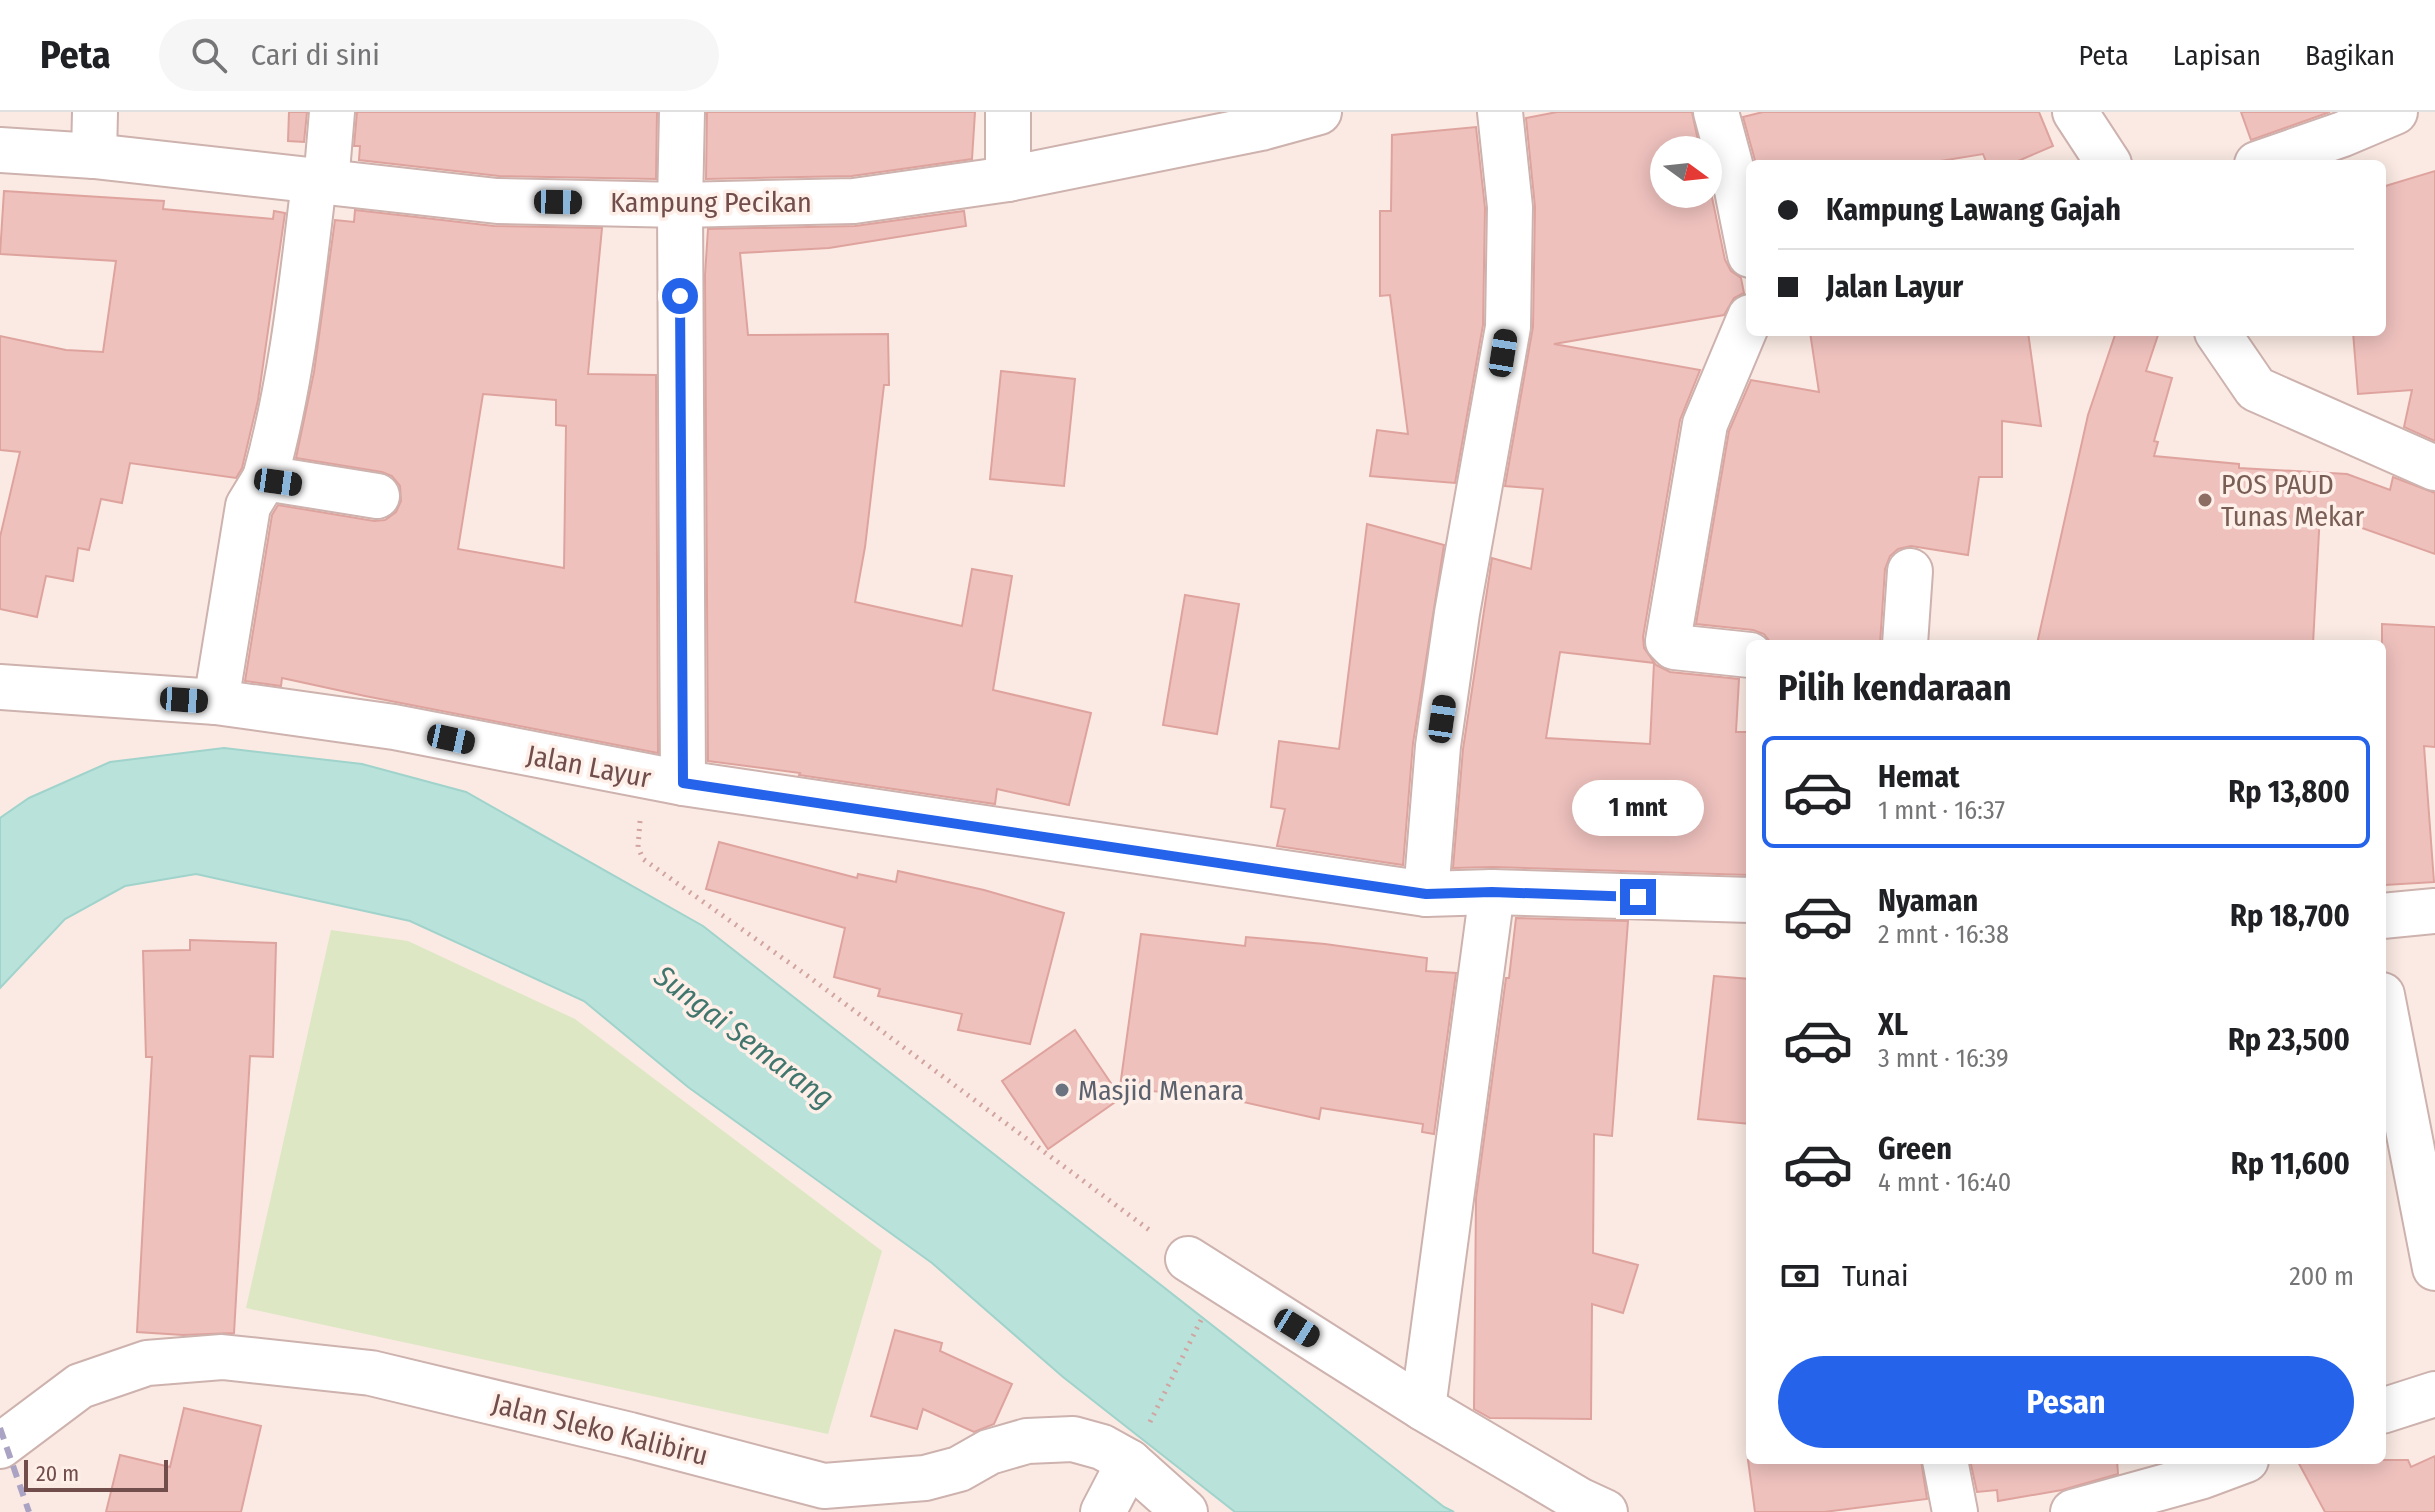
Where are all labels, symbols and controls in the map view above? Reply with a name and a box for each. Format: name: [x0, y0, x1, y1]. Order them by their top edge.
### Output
search box: [159, 19, 719, 91]
text: Peta: [40, 32, 111, 78]
icon: search: [187, 33, 231, 77]
text: Cari di sini: [251, 37, 380, 73]
text: Peta: [2078, 39, 2129, 72]
text: Lapisan: [2173, 39, 2261, 72]
text: Bagikan: [2305, 39, 2395, 72]
north arrow: [1650, 136, 1722, 208]
map controls: [1650, 136, 1722, 208]
street label: Kampung Pecikan: [610, 186, 812, 219]
car: [534, 190, 582, 214]
text: Kampung Lawang Gajah: [1826, 192, 2121, 228]
text: Jalan Layur: [1826, 269, 1963, 305]
route start: [662, 278, 698, 314]
car: [1487, 327, 1519, 379]
car: [253, 467, 303, 497]
place label: POS PAUD Tunas Mekar: [2221, 468, 2364, 533]
marker: POS PAUD Tunas Mekar: [2196, 491, 2214, 509]
text: Pilih kendaraan: [1778, 666, 2012, 710]
car: [159, 686, 209, 714]
car: [1427, 694, 1457, 744]
car: [425, 722, 477, 756]
street label: Jalan Layur: [524, 738, 654, 795]
icon: car: [1782, 756, 1854, 828]
text: Hemat: [1878, 759, 1960, 795]
text: Rp 13,800: [2228, 774, 2350, 810]
callout: 1 mnt: [1572, 781, 1704, 837]
text: 1 mnt: [1608, 792, 1668, 823]
text: 1 mnt · 16:37: [1878, 795, 2005, 826]
route end: [1620, 879, 1656, 915]
icon: car: [1782, 880, 1854, 952]
text: Nyaman: [1878, 883, 1978, 919]
text: Rp 18,700: [2230, 898, 2350, 934]
text: 2 mnt · 16:38: [1878, 919, 2009, 950]
water label: Sungai Semarang: [646, 957, 841, 1116]
icon: car: [1782, 1004, 1854, 1076]
text: XL: [1878, 1007, 1908, 1043]
text: Rp 23,500: [2228, 1022, 2350, 1058]
text: 3 mnt · 16:39: [1878, 1043, 2009, 1074]
place label: Masjid Menara: [1078, 1074, 1244, 1107]
marker: Masjid Menara: [1053, 1081, 1071, 1099]
icon: car: [1782, 1128, 1854, 1200]
text: Green: [1878, 1131, 1952, 1167]
text: Rp 11,600: [2231, 1146, 2350, 1182]
text: 4 mnt · 16:40: [1878, 1167, 2011, 1198]
icon: cash: [1778, 1254, 1822, 1298]
text: Tunai: [1842, 1258, 1908, 1294]
text: 200 m: [2289, 1261, 2354, 1292]
car: [1270, 1305, 1324, 1351]
button: Pesan: [1778, 1356, 2354, 1448]
street label: Jalan Sleko Kalibiru: [489, 1387, 711, 1472]
scale bar: [24, 1456, 168, 1492]
text: 20 m: [36, 1460, 79, 1487]

